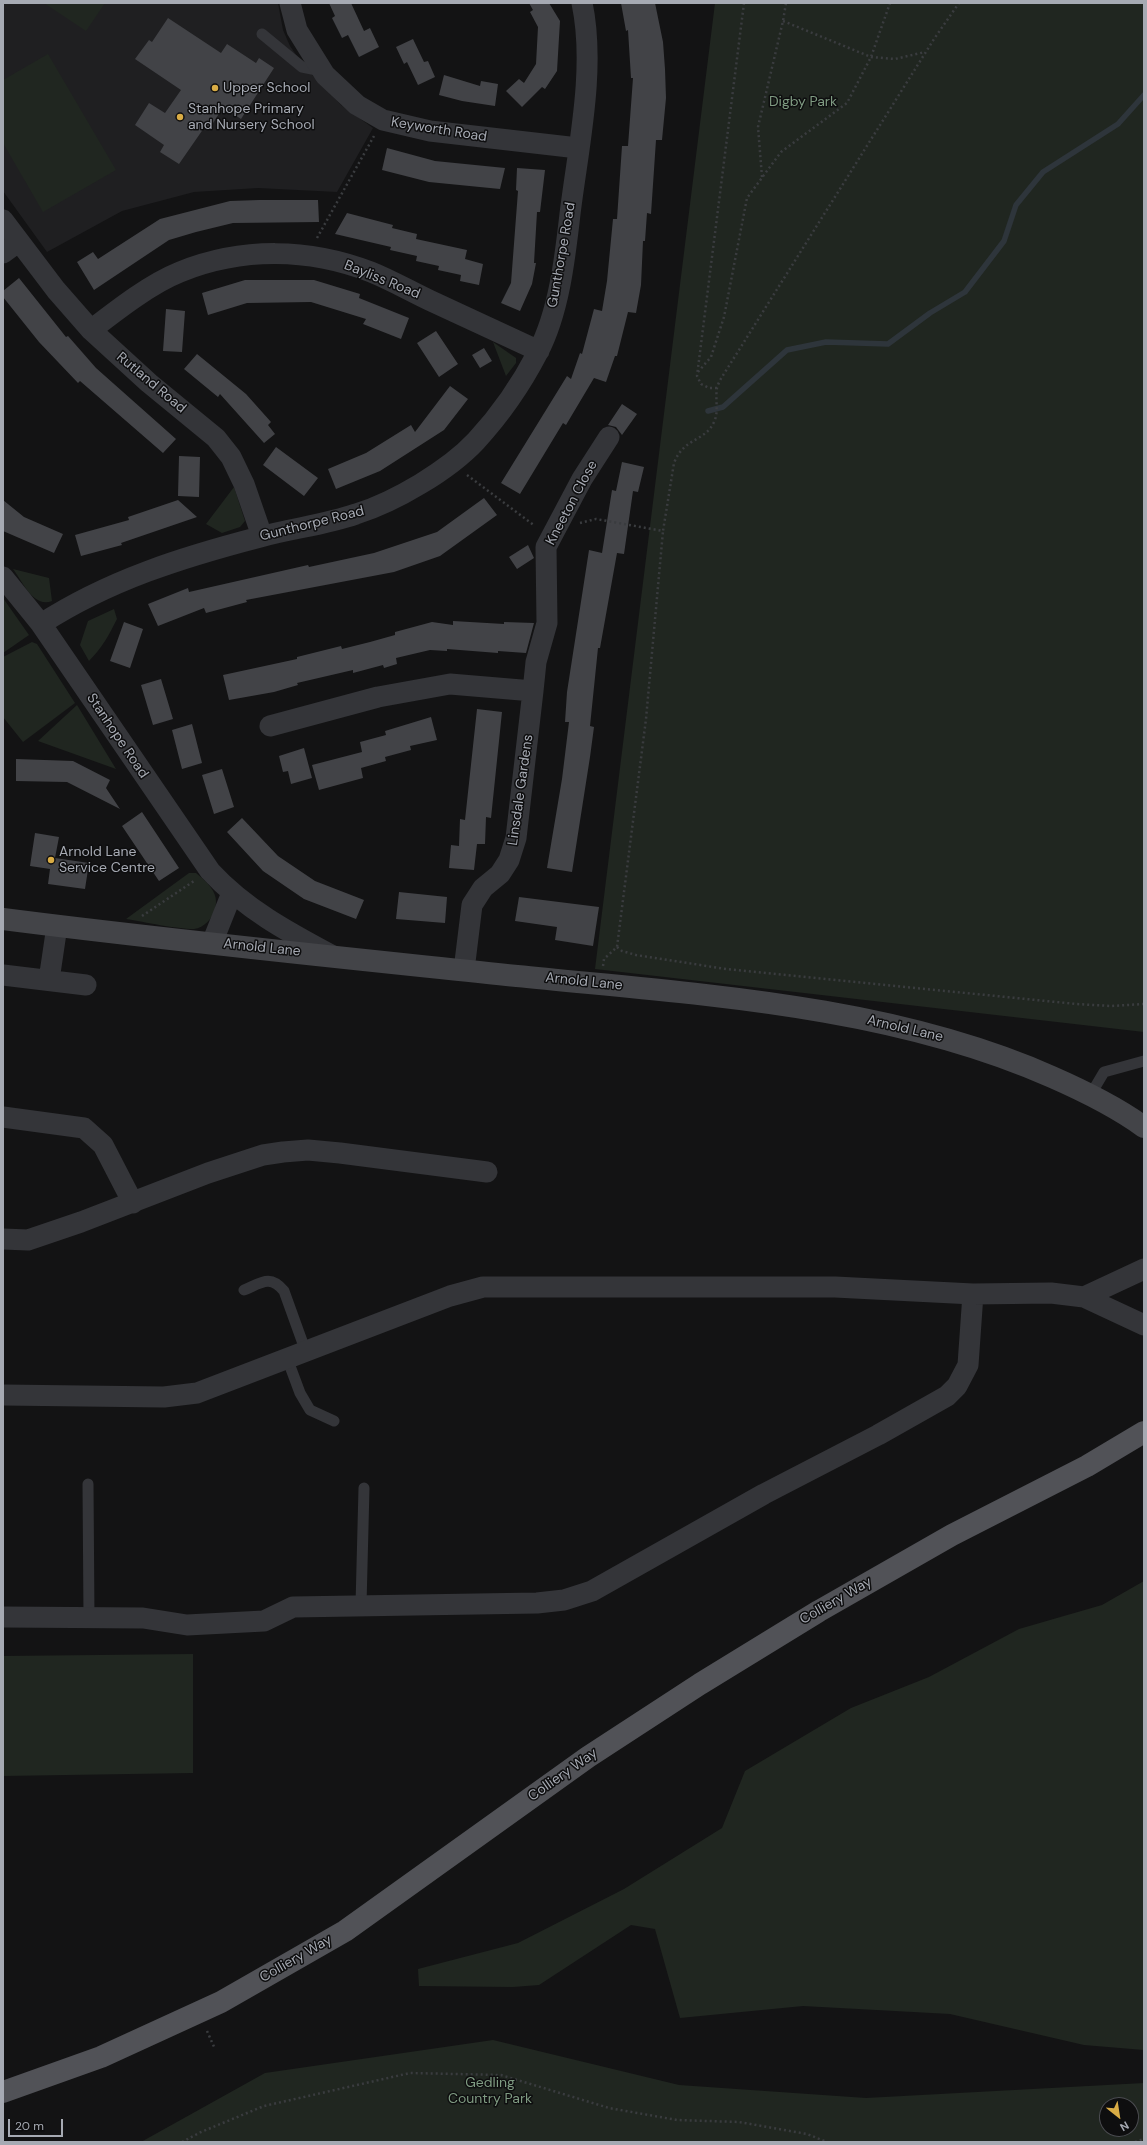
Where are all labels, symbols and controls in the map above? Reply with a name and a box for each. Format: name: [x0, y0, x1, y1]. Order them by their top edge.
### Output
place label: Upper School: [223, 80, 310, 96]
marker: Upper School: [210, 83, 220, 93]
park label: Digby Park: [769, 94, 837, 110]
place label: Stanhope Primary and Nursery School: [188, 101, 315, 134]
marker: Stanhope Primary and Nursery School: [175, 112, 185, 122]
street label: Keyworth Road: [390, 114, 488, 146]
street label: Gunthorpe Road: [544, 201, 580, 309]
street label: Bayliss Road: [342, 257, 422, 303]
street label: Rutland Road: [113, 349, 189, 417]
street label: Kneeton Close: [543, 458, 601, 548]
street label: Gunthorpe Road: [258, 503, 366, 545]
street label: Stanhope Road: [82, 690, 152, 782]
street label: Linsdale Gardens: [505, 733, 537, 847]
place label: Arnold Lane Service Centre: [59, 844, 155, 876]
marker: Arnold Lane Service Centre: [46, 855, 56, 865]
street label: Arnold Lane: [223, 936, 301, 960]
street label: Arnold Lane: [545, 970, 623, 994]
street label: Arnold Lane: [865, 1012, 945, 1046]
street label: Colliery Way: [797, 1574, 875, 1628]
street label: Colliery Way: [525, 1745, 601, 1805]
street label: Colliery Way: [257, 1932, 335, 1986]
park label: Gedling Country Park: [448, 2075, 532, 2108]
north arrow: [1099, 2097, 1139, 2137]
scale bar: [10, 2111, 65, 2137]
text: 20 m: [15, 2118, 44, 2134]
text: N: [1118, 2118, 1131, 2135]

